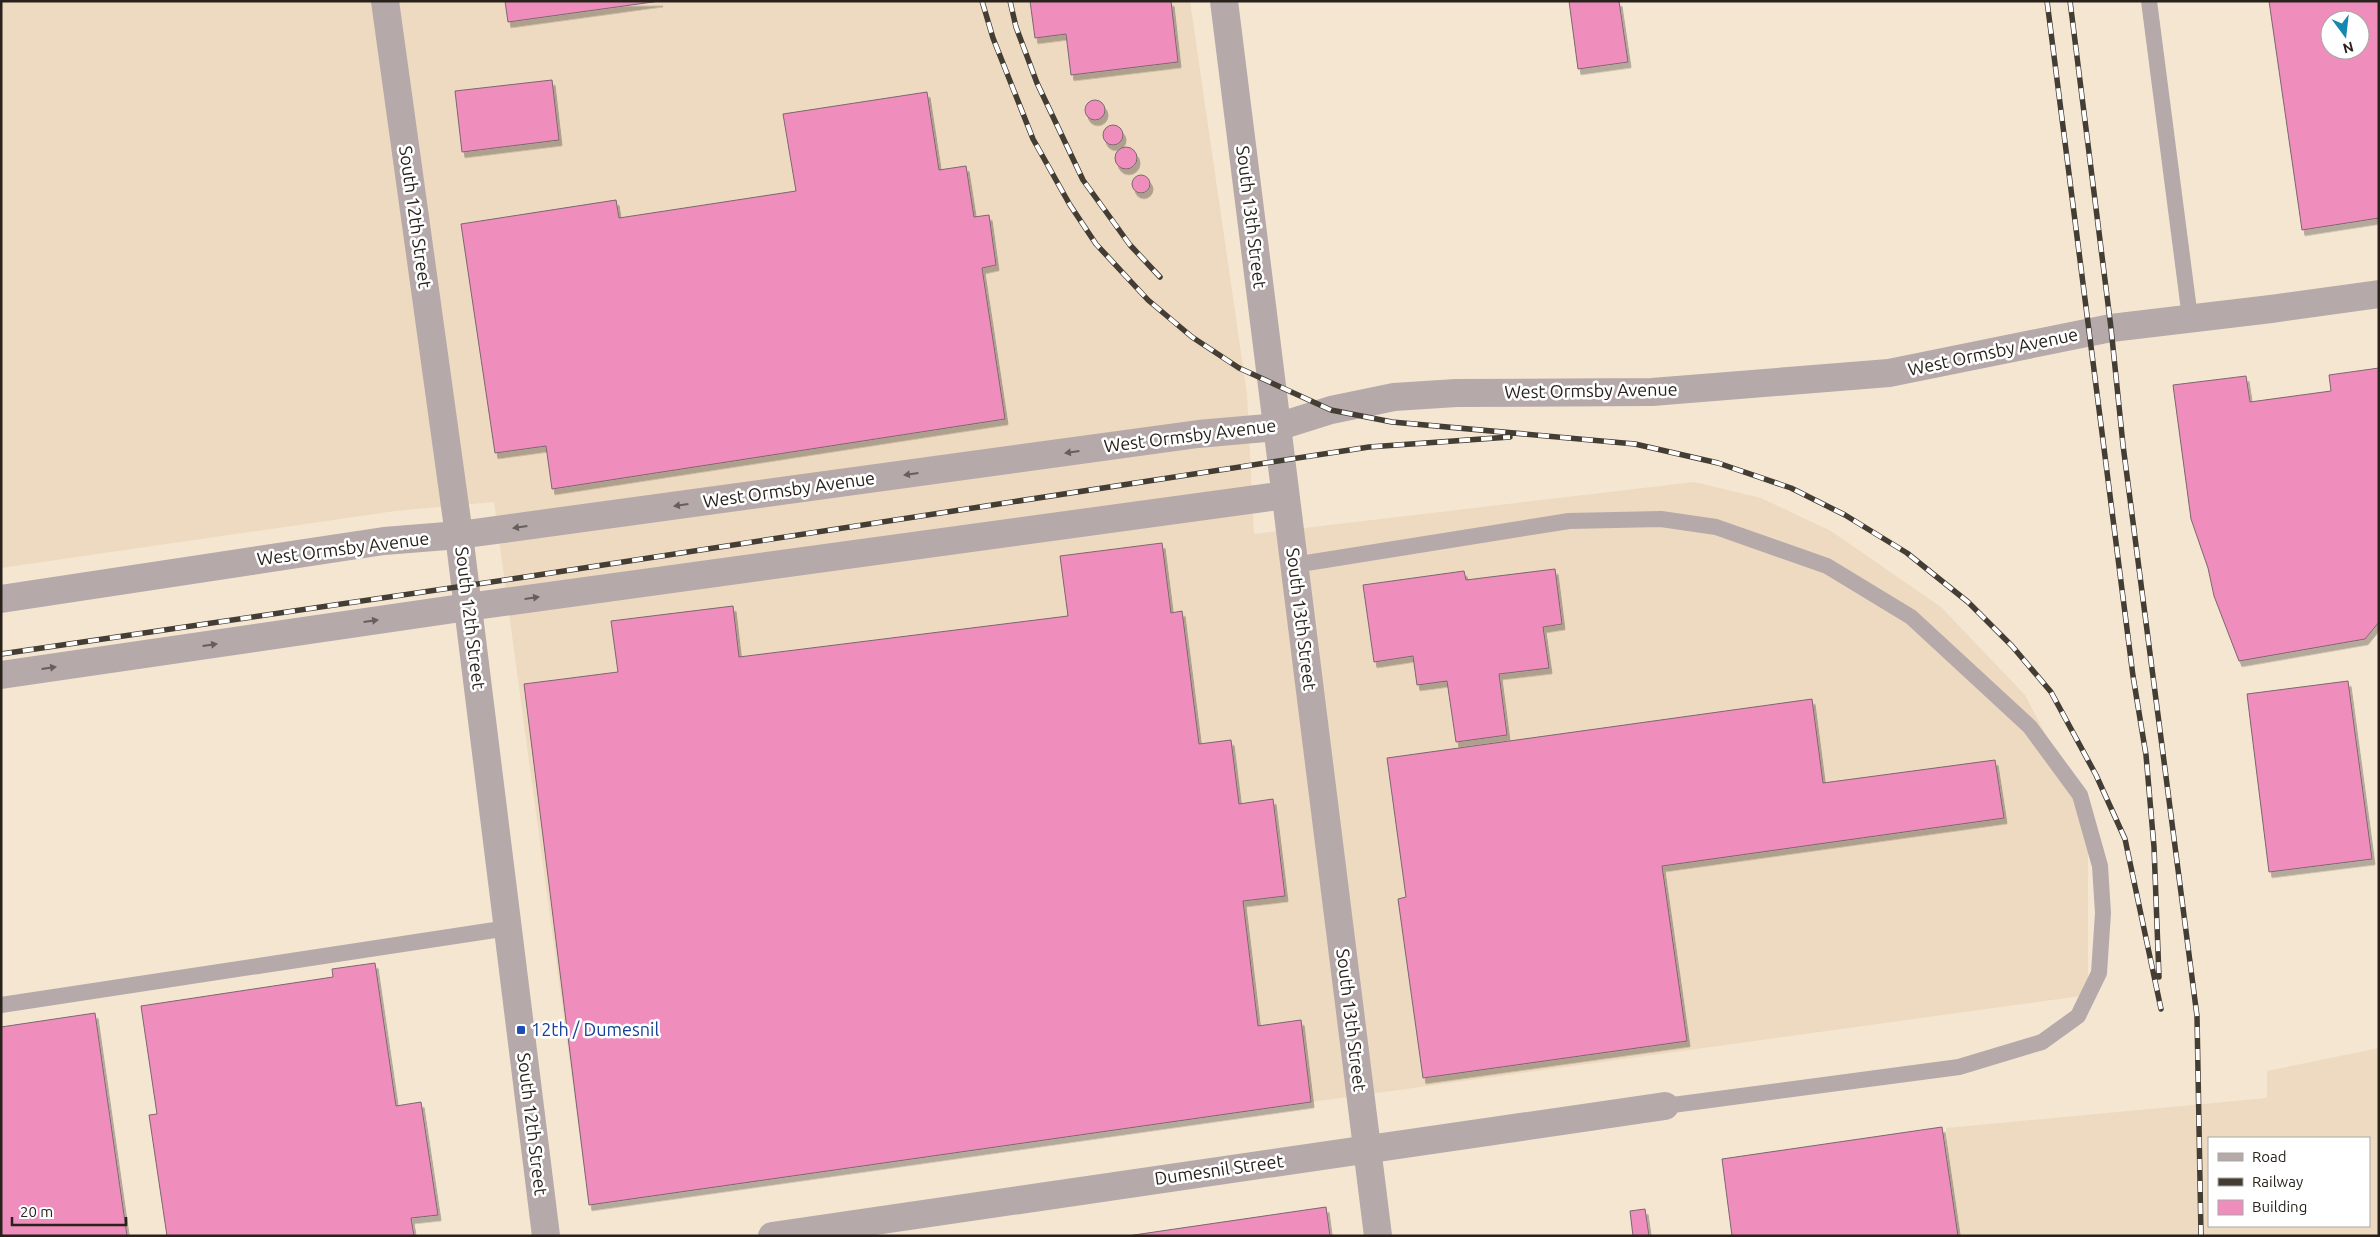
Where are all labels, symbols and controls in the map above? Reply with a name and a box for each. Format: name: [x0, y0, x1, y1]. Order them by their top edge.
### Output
north arrow: [2320, 10, 2370, 60]
text: N: [2341, 38, 2355, 57]
street label: South 12th Street: [396, 144, 436, 289]
street label: South 13th Street: [1233, 144, 1271, 289]
street label: West Ormsby Avenue: [1906, 323, 2080, 379]
street label: West Ormsby Avenue: [1504, 378, 1678, 402]
street label: West Ormsby Avenue: [1103, 415, 1277, 455]
one-way arrow: [1064, 448, 1080, 456]
street label: West Ormsby Avenue: [702, 467, 876, 511]
one-way arrow: [903, 470, 919, 478]
one-way arrow: [672, 501, 688, 509]
one-way arrow: [511, 523, 527, 531]
street label: West Ormsby Avenue: [256, 528, 430, 568]
street label: South 12th Street: [452, 545, 490, 690]
street label: South 13th Street: [1283, 546, 1321, 691]
one-way arrow: [524, 594, 540, 602]
one-way arrow: [363, 617, 379, 625]
one-way arrow: [203, 640, 219, 648]
one-way arrow: [42, 664, 58, 672]
street label: South 13th Street: [1333, 947, 1371, 1092]
place label: 12th / Dumesnil: [531, 1019, 659, 1039]
marker: 12th / Dumesnil: [515, 1024, 527, 1036]
street label: South 12th Street: [514, 1051, 552, 1196]
legend: [2208, 1137, 2370, 1227]
text: Road: [2252, 1148, 2287, 1165]
street label: Dumesnil Street: [1153, 1150, 1285, 1188]
text: Railway: [2252, 1173, 2303, 1190]
scale bar: [12, 1194, 126, 1226]
text: Building: [2252, 1198, 2307, 1215]
text: 20 m: [20, 1203, 53, 1220]

